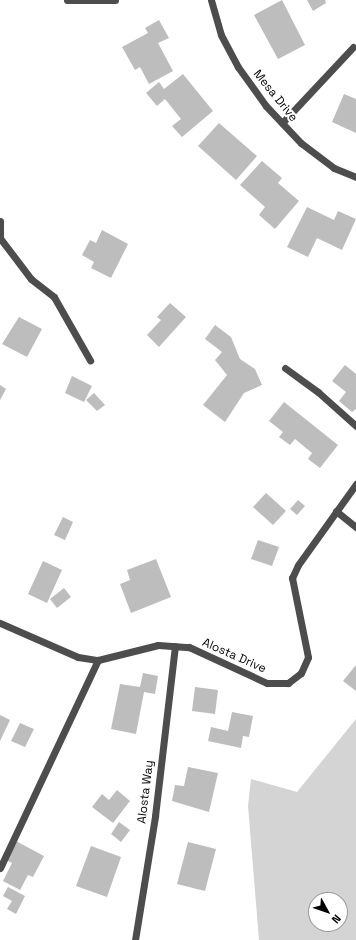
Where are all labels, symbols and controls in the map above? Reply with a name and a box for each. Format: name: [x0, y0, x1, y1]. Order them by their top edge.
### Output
street label: Mesa Drive: [250, 67, 300, 125]
street label: Alosta Drive: [200, 636, 268, 676]
street label: Alosta Way: [135, 759, 157, 825]
north arrow: [308, 892, 348, 932]
text: N: [329, 912, 344, 926]

